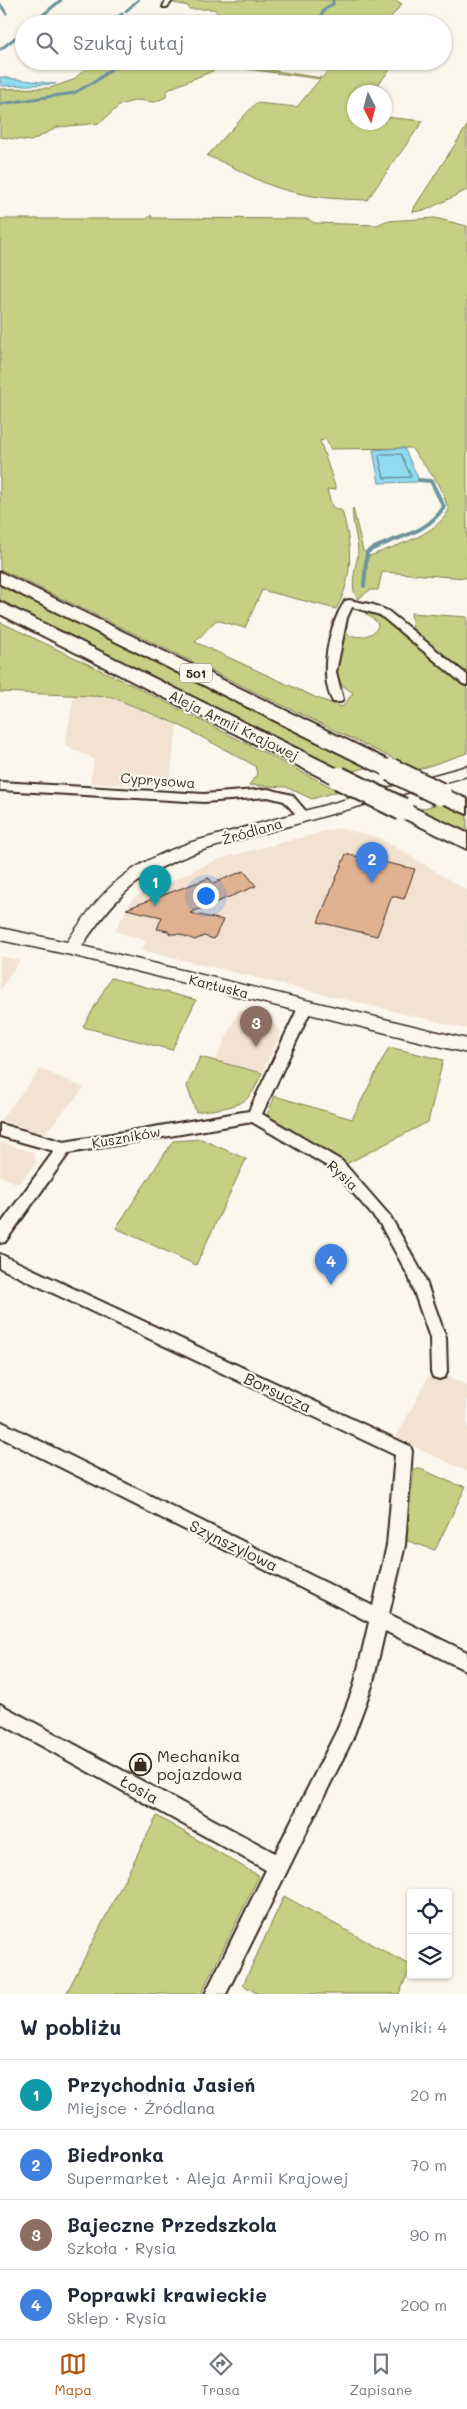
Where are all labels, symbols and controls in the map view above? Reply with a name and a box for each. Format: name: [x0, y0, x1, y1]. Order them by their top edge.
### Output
search box: [15, 15, 452, 70]
icon: search: [33, 29, 61, 57]
text: Szukaj tutaj: [73, 30, 184, 55]
north arrow: [347, 85, 392, 130]
road number: 501: [180, 664, 212, 682]
street label: Aleja Armii Krajowej: [166, 685, 302, 765]
street label: Cyprysowa: [120, 768, 196, 792]
street label: Źródlana: [219, 813, 285, 849]
pin: 2: [356, 842, 388, 883]
pin: 1: [139, 865, 171, 906]
your location: [193, 883, 219, 909]
street label: Kartuska: [187, 969, 251, 1003]
pin: 3: [240, 1006, 272, 1047]
street label: Kuszników: [90, 1122, 162, 1152]
street label: Rysia: [323, 1156, 363, 1194]
pin: 4: [315, 1244, 347, 1285]
street label: Borsucza: [241, 1367, 315, 1417]
street label: Szynszylowa: [186, 1515, 282, 1575]
place label: Mechanika pojazdowa: [157, 1745, 243, 1784]
shop icon: Mechanika pojazdowa: [129, 1752, 153, 1776]
street label: Łosia: [117, 1770, 163, 1808]
map controls: [407, 1889, 452, 1979]
button: locate: [407, 1889, 452, 1934]
button: layers: [407, 1934, 452, 1979]
text: W pobliżu: [20, 2013, 121, 2040]
text: Wyniki: 4: [378, 2016, 447, 2037]
text: Przychodnia Jasień: [67, 2072, 255, 2097]
text: 1: [32, 2084, 40, 2105]
text: 20 m: [410, 2084, 447, 2105]
text: Miejsce · Źródlana: [67, 2097, 215, 2118]
text: Biedronka: [67, 2142, 164, 2167]
text: 2: [32, 2154, 40, 2175]
text: 70 m: [410, 2154, 447, 2175]
text: Supermarket · Aleja Armii Krajowej: [67, 2167, 348, 2188]
text: Bajeczne Przedszkola: [67, 2212, 277, 2237]
text: 3: [31, 2224, 41, 2245]
text: 90 m: [410, 2224, 447, 2245]
text: Szkoła · Rysia: [67, 2237, 176, 2258]
text: Poprawki krawieckie: [67, 2282, 267, 2307]
text: 4: [31, 2294, 41, 2315]
text: 200 m: [400, 2294, 447, 2315]
text: Sklep · Rysia: [67, 2307, 167, 2328]
tab: Mapa: [55, 2350, 92, 2399]
tab: Trasa: [201, 2350, 240, 2399]
tab: Zapisane: [349, 2350, 412, 2399]

